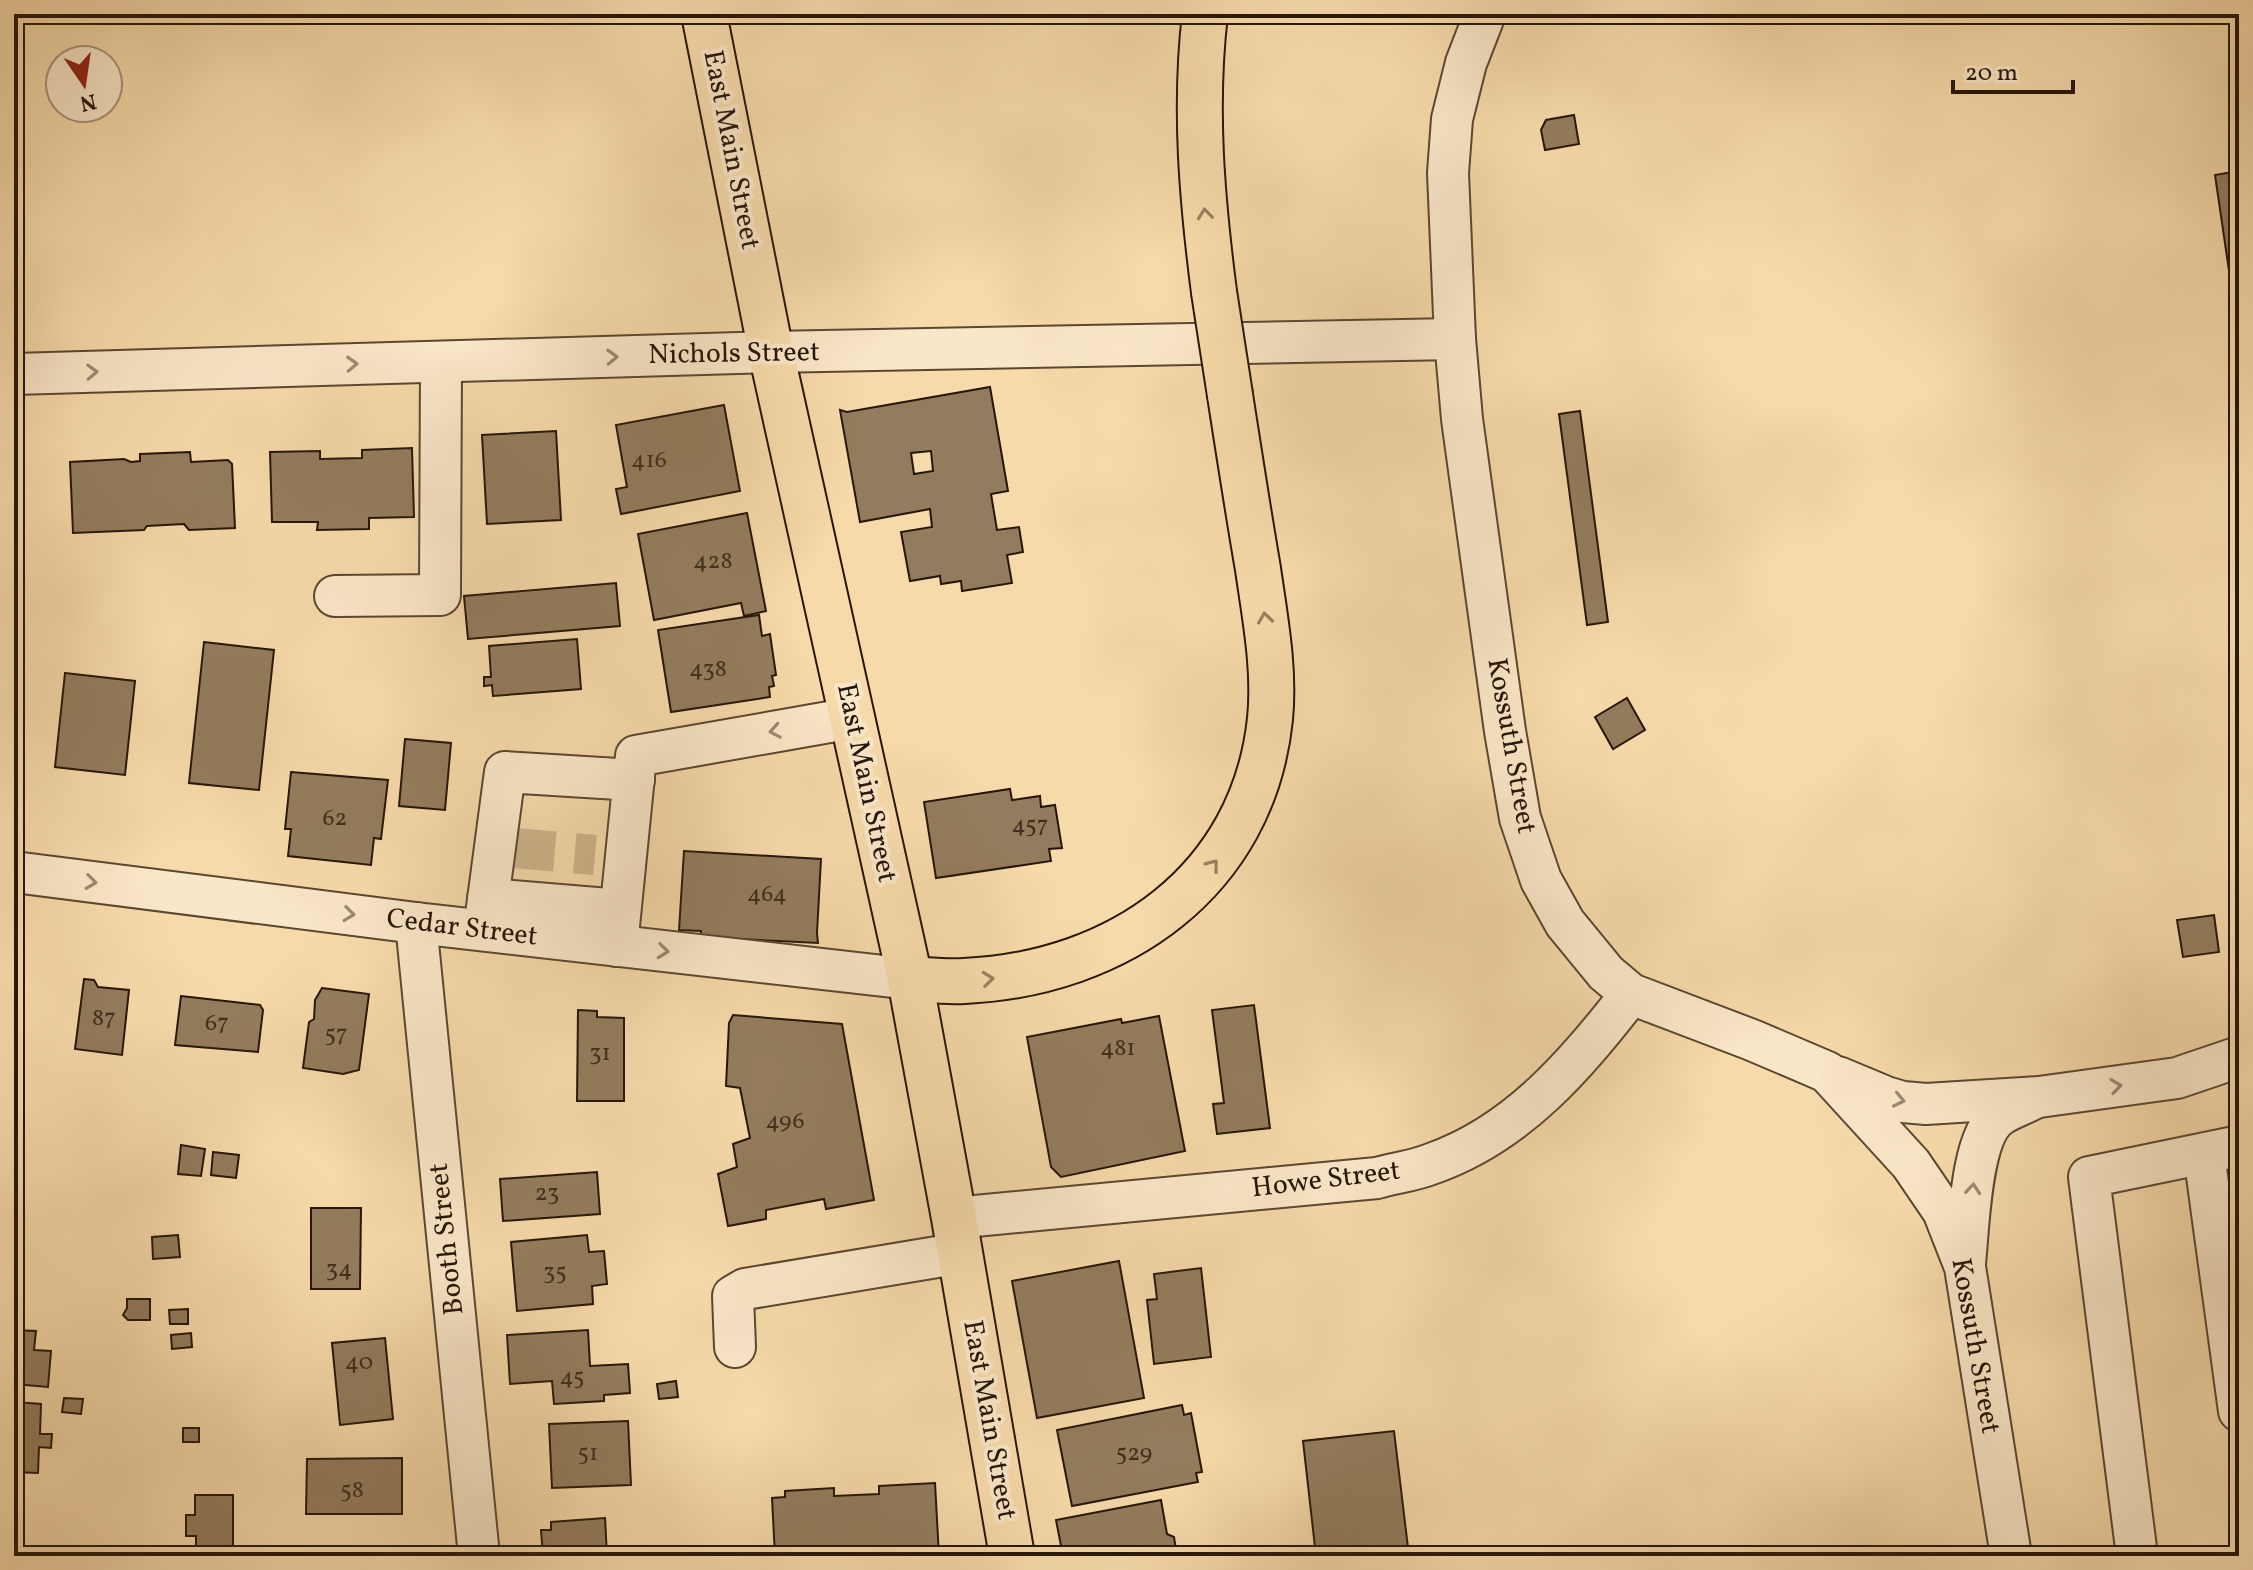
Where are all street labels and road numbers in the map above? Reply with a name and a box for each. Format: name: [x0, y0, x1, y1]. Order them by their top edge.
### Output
street label: East Main Street: [693, 47, 769, 253]
street label: Nichols Street: [648, 333, 820, 375]
street label: Kossuth Street: [1476, 655, 1546, 837]
street label: East Main Street: [826, 680, 906, 886]
street label: Cedar Street: [384, 899, 540, 957]
street label: Howe Street: [1250, 1152, 1402, 1208]
street label: Booth Street: [420, 1161, 474, 1317]
street label: Kossuth Street: [1940, 1255, 2010, 1437]
street label: East Main Street: [952, 1317, 1026, 1523]

